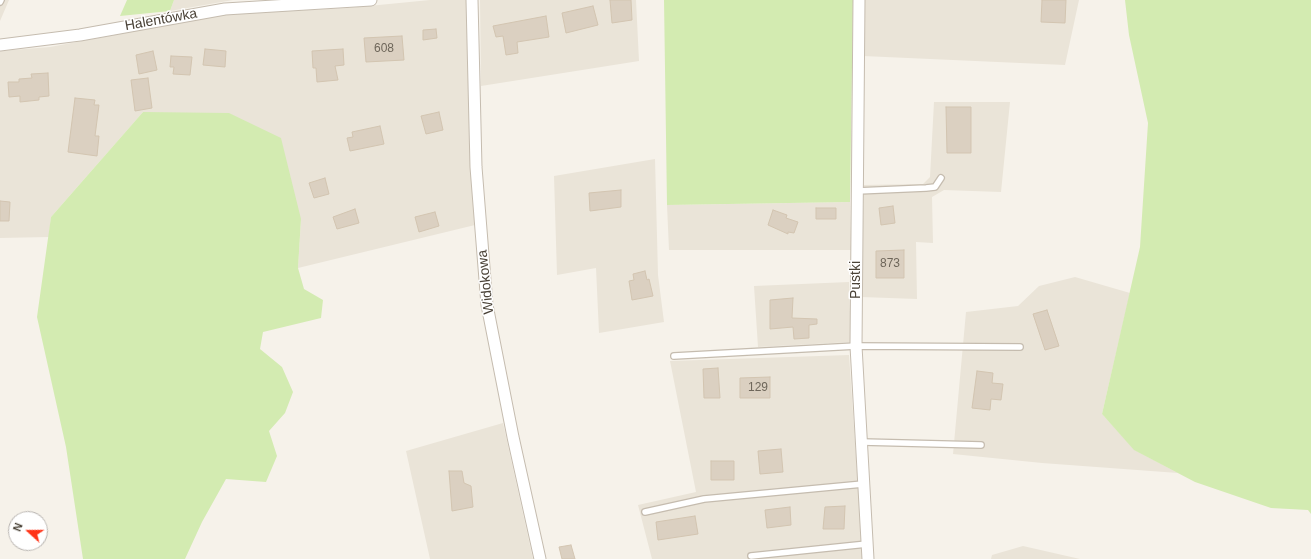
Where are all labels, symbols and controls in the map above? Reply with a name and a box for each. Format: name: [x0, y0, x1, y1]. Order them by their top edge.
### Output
street label: Halentówka: [124, 5, 198, 35]
house number: 608: [374, 42, 394, 56]
street label: Widokowa: [474, 249, 498, 315]
house number: 873: [880, 257, 900, 271]
street label: Pustki: [848, 261, 864, 299]
house number: 129: [748, 381, 768, 395]
north arrow: [8, 511, 48, 551]
text: N: [11, 521, 25, 533]

